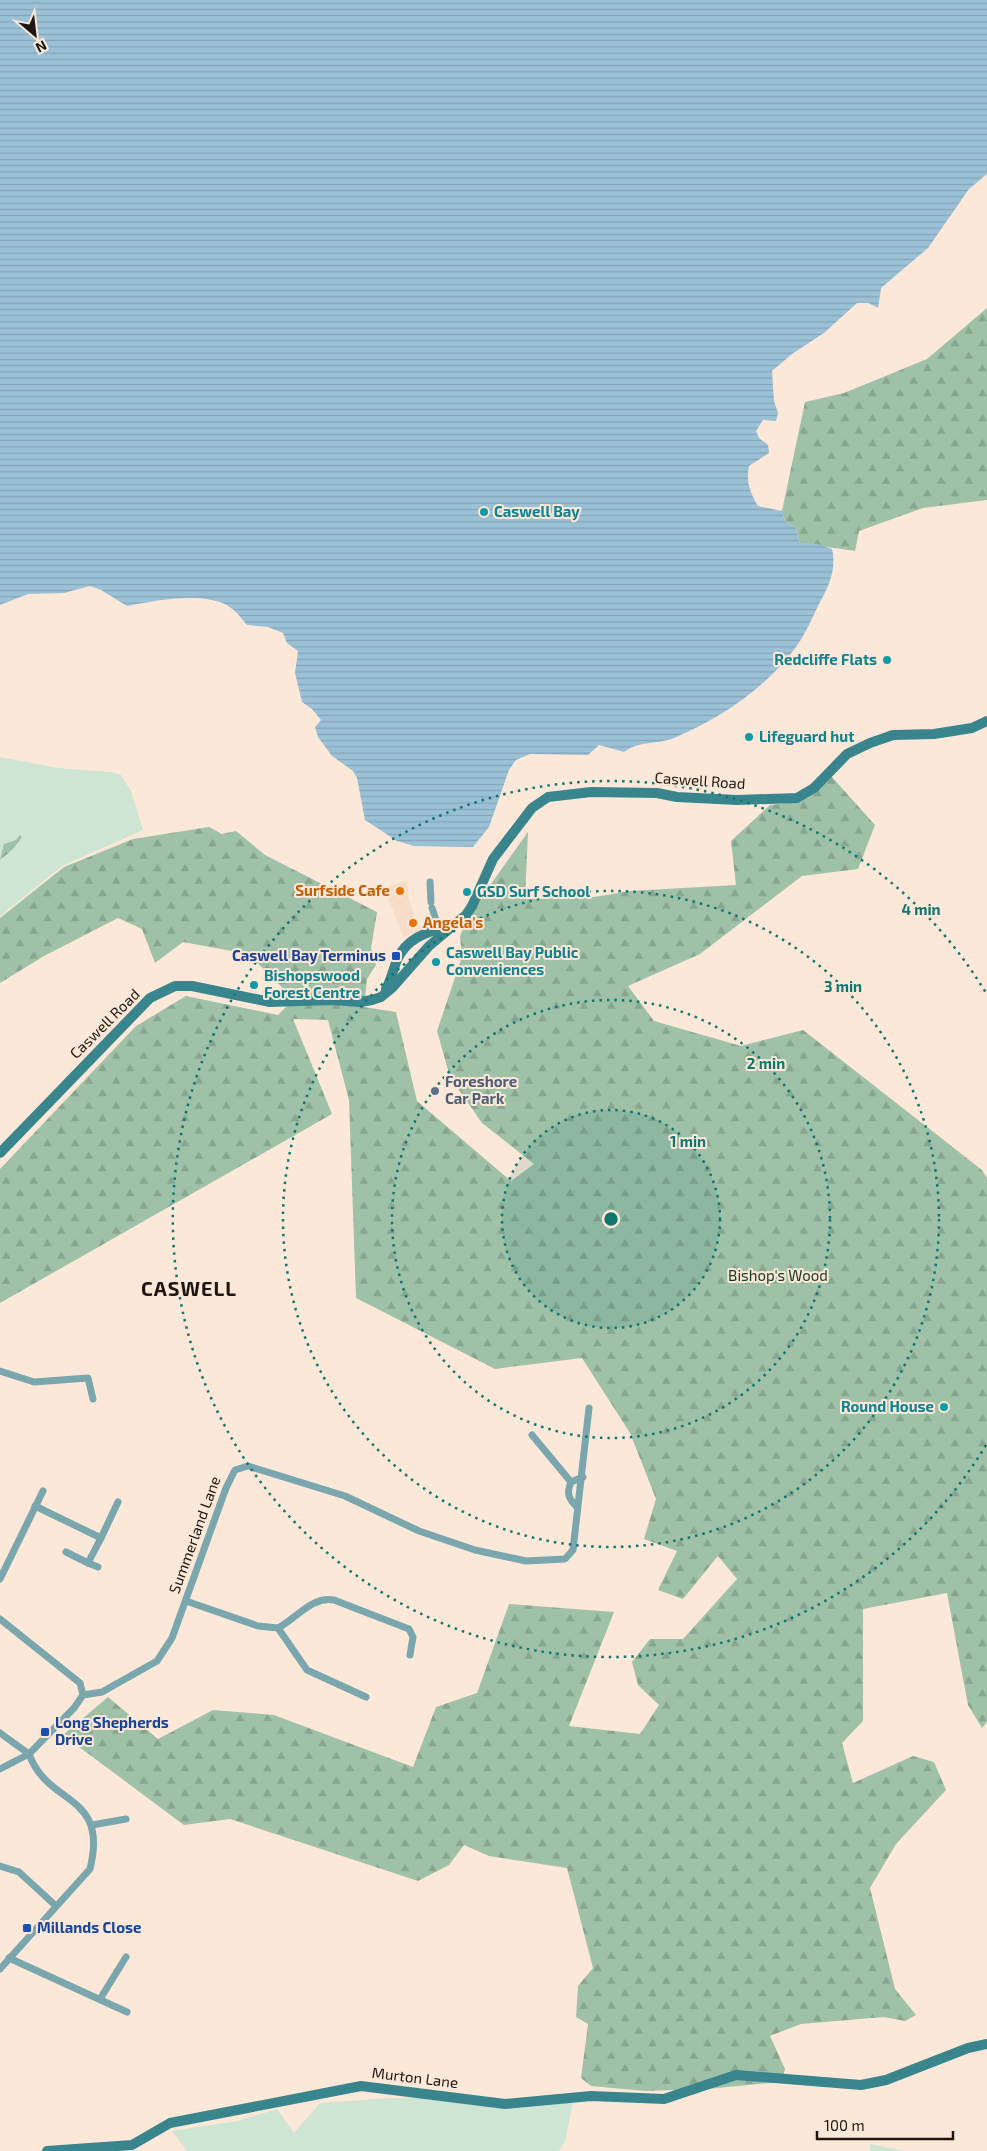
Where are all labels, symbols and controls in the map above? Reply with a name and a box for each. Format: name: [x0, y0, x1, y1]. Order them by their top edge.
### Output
north arrow: [10, 10, 60, 60]
text: N: [33, 37, 50, 57]
place label: Caswell Bay: [494, 502, 580, 521]
marker: Caswell Bay: [478, 506, 490, 518]
place label: Redcliffe Flats: [774, 650, 877, 668]
marker: Redcliffe Flats: [881, 654, 893, 666]
place label: Lifeguard hut: [759, 727, 854, 745]
marker: Lifeguard hut: [743, 731, 755, 743]
street label: Caswell Road: [654, 768, 746, 792]
place label: Surfside Cafe: [295, 881, 390, 899]
place label: GSD Surf School: [477, 882, 590, 900]
marker: Surfside Cafe: [394, 885, 406, 897]
marker: GSD Surf School: [461, 886, 473, 898]
text: 4 min: [901, 900, 941, 918]
place label: Angela's: [423, 913, 483, 931]
marker: Angela's: [407, 917, 419, 929]
place label: Caswell Bay Public Conveniences: [446, 943, 579, 978]
place label: Caswell Bay Terminus: [232, 946, 386, 965]
marker: Caswell Bay Terminus: [390, 950, 402, 962]
marker: Caswell Bay Public Conveniences: [430, 956, 442, 968]
place label: Bishopswood Forest Centre: [264, 966, 360, 1001]
text: 3 min: [824, 977, 862, 995]
marker: Bishopswood Forest Centre: [248, 979, 260, 991]
street label: Caswell Road: [66, 985, 143, 1062]
text: 2 min: [747, 1054, 785, 1072]
place label: Foreshore Car Park: [445, 1072, 517, 1107]
marker: Foreshore Car Park: [429, 1085, 441, 1097]
text: 1 min: [670, 1132, 706, 1150]
centre of rings: [602, 1210, 620, 1228]
park label: Bishop's Wood: [728, 1266, 828, 1284]
district label: CASWELL: [141, 1276, 237, 1300]
place label: Round House: [841, 1397, 934, 1415]
marker: Round House: [938, 1401, 950, 1413]
street label: Summerland Lane: [165, 1474, 224, 1596]
place label: Long Shepherds Drive: [55, 1713, 169, 1748]
marker: Long Shepherds Drive: [39, 1726, 51, 1738]
place label: Millands Close: [37, 1918, 141, 1936]
marker: Millands Close: [21, 1922, 33, 1934]
street label: Murton Lane: [371, 2063, 459, 2091]
scale bar: [817, 2108, 953, 2140]
text: 100 m: [824, 2116, 865, 2134]

